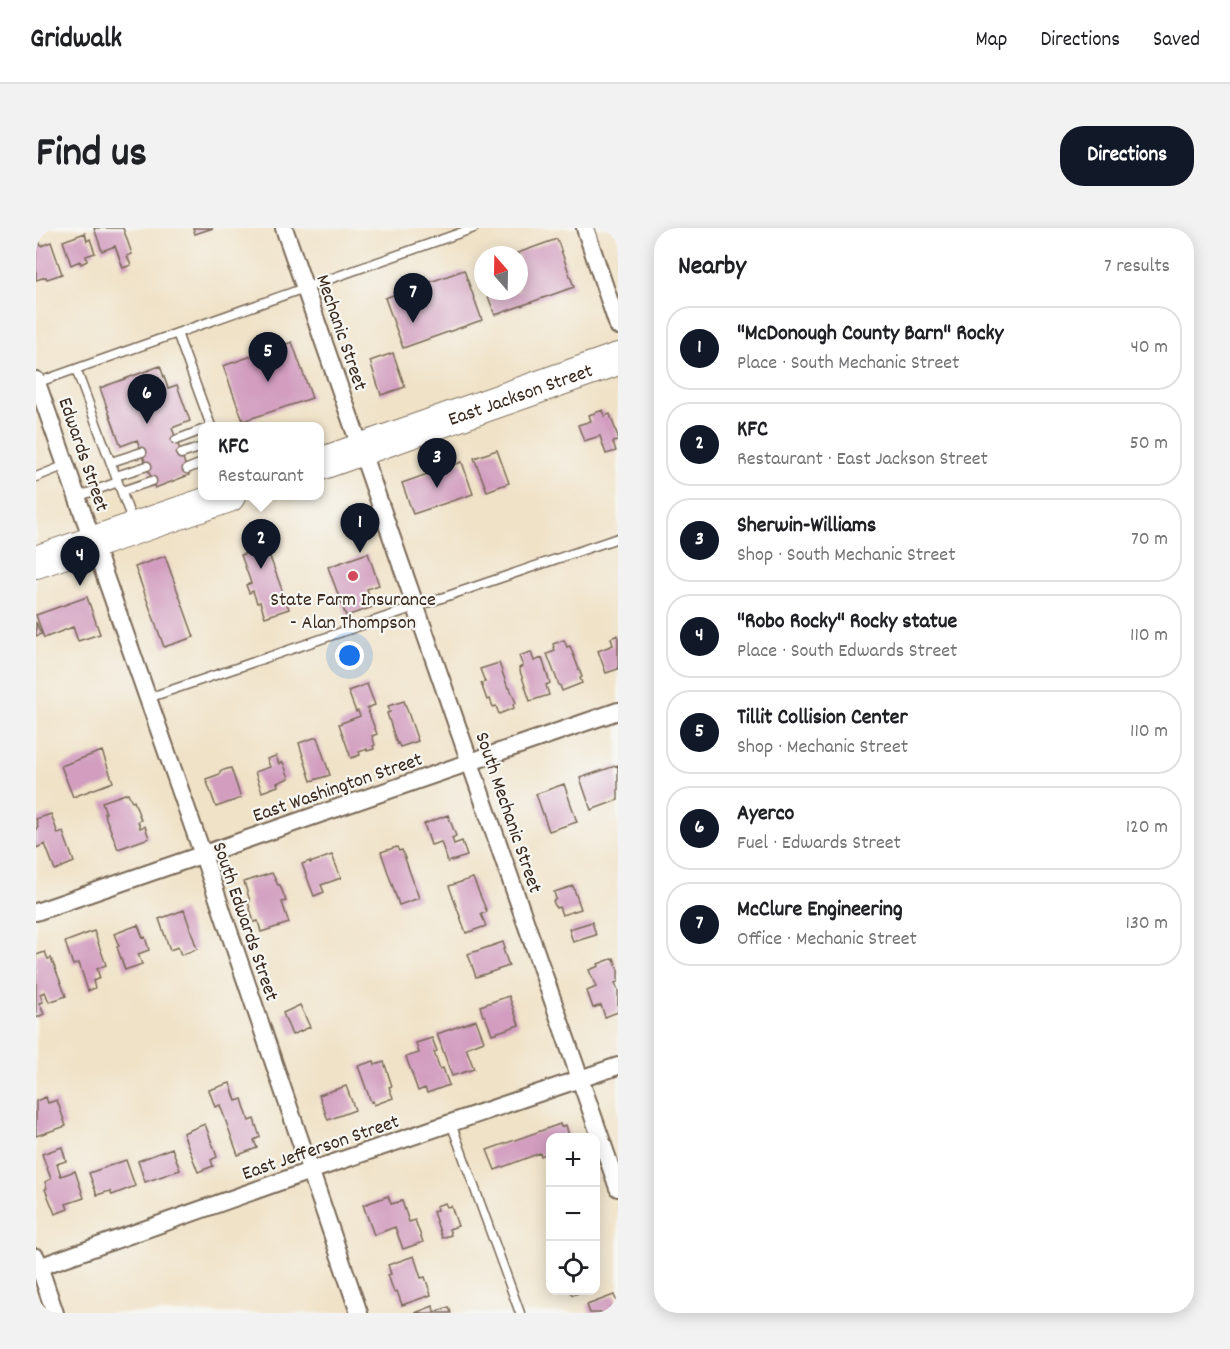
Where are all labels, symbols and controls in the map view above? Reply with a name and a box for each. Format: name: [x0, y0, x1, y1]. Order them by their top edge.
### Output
text: Gridwalk: [30, 21, 122, 61]
text: Map: [976, 26, 1007, 56]
text: Directions: [1040, 26, 1120, 56]
text: Saved: [1153, 26, 1200, 56]
text: Find us: [36, 126, 147, 186]
button: Directions: [1060, 126, 1194, 186]
north arrow: [474, 246, 528, 300]
text: Nearby: [678, 249, 746, 286]
text: 7 results: [1104, 253, 1170, 281]
street label: Mechanic Street: [307, 271, 373, 395]
pin: 7: [394, 274, 433, 323]
text: "McDonough County Barn" Rocky: [737, 319, 1004, 350]
pin: 5: [248, 332, 288, 382]
text: 1: [697, 334, 702, 362]
text: 40 m: [1130, 334, 1168, 362]
text: Place · South Mechanic Street: [737, 350, 959, 378]
street label: East Jackson Street: [445, 358, 597, 435]
pin: 6: [128, 374, 166, 424]
street label: Edwards Street: [50, 394, 115, 516]
text: KFC: [737, 415, 768, 446]
popup: [198, 422, 324, 500]
text: 2: [695, 430, 704, 458]
text: 50 m: [1130, 430, 1168, 458]
text: KFC: [218, 432, 249, 463]
pin: 3: [418, 438, 456, 488]
text: Restaurant · East Jackson Street: [737, 446, 988, 474]
text: Restaurant: [218, 463, 304, 491]
pin: 1: [340, 504, 380, 553]
text: Sherwin-Williams: [737, 511, 876, 542]
pin: 2: [242, 520, 280, 569]
text: 3: [695, 526, 704, 554]
text: 70 m: [1131, 526, 1168, 554]
pin: 4: [60, 536, 99, 586]
text: Shop · South Mechanic Street: [737, 542, 956, 570]
marker: State Farm Insurance - Alan Thompson: [346, 569, 360, 583]
place label: State Farm Insurance - Alan Thompson: [270, 587, 436, 638]
text: "Robo Rocky" Rocky statue: [737, 607, 957, 638]
text: 4: [695, 622, 704, 650]
text: 110 m: [1130, 622, 1168, 650]
text: Place · South Edwards Street: [737, 638, 957, 666]
your location: [335, 641, 364, 670]
text: Tillit Collision Center: [737, 703, 908, 734]
text: 5: [695, 718, 704, 746]
text: 110 m: [1130, 718, 1168, 746]
street label: South Mechanic Street: [466, 729, 548, 897]
text: Shop · Mechanic Street: [737, 734, 908, 762]
street label: East Washington Street: [249, 747, 427, 831]
text: Ayerco: [737, 799, 794, 830]
text: 6: [695, 814, 704, 842]
text: 120 m: [1126, 814, 1168, 842]
text: Fuel · Edwards Street: [737, 830, 901, 858]
street label: South Edwards Street: [204, 839, 285, 1005]
text: McClure Engineering: [737, 895, 903, 926]
text: 7: [696, 910, 703, 938]
text: 130 m: [1126, 910, 1168, 938]
text: Office · Mechanic Street: [737, 926, 917, 954]
street label: East Jefferson Street: [239, 1109, 403, 1189]
map controls: [546, 1133, 600, 1295]
button: +: [546, 1133, 600, 1187]
button: −: [546, 1187, 600, 1241]
button: locate: [546, 1241, 600, 1295]

